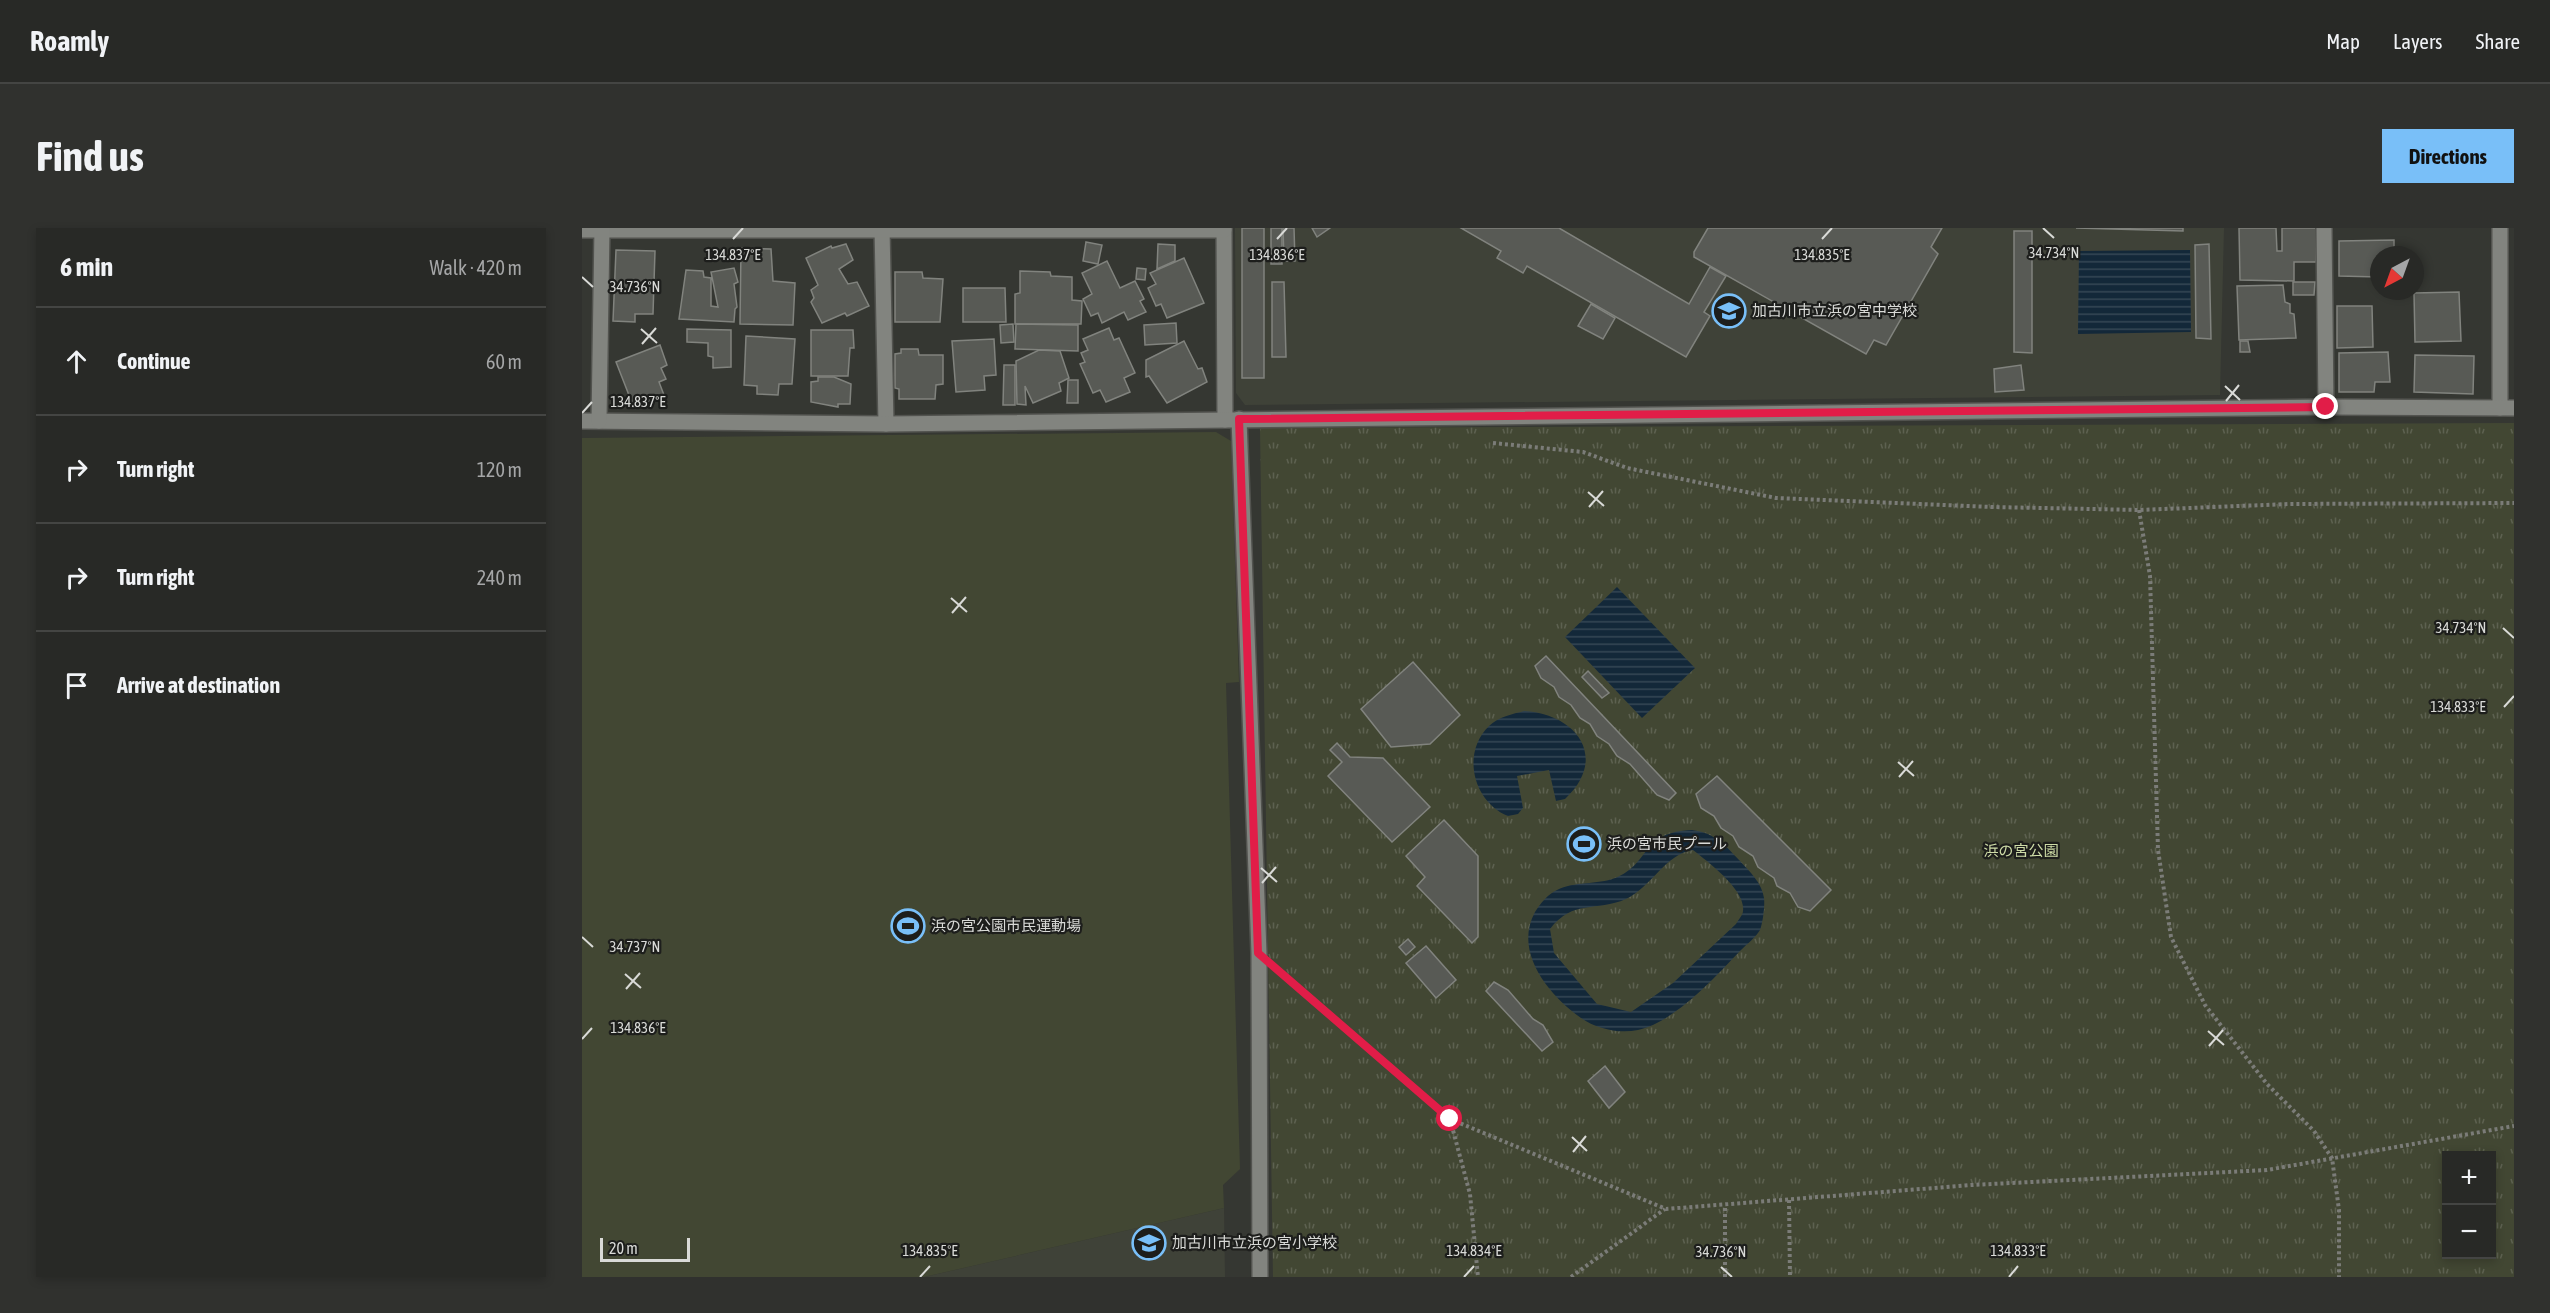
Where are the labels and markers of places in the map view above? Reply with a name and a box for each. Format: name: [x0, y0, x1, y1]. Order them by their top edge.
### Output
school or university icon: 加古川市立浜の宮中学校: [1711, 293, 1747, 329]
place label: 加古川市立浜の宮中学校: [1752, 302, 1917, 319]
sports icon: 浜の宮市民プール: [1566, 826, 1602, 862]
place label: 浜の宮市民プール: [1607, 835, 1727, 852]
sports icon: 浜の宮公園市民運動場: [890, 908, 926, 944]
place label: 浜の宮公園市民運動場: [931, 917, 1081, 934]
school or university icon: 加古川市立浜の宮小学校: [1131, 1225, 1167, 1261]
place label: 加古川市立浜の宮小学校: [1172, 1234, 1337, 1251]

